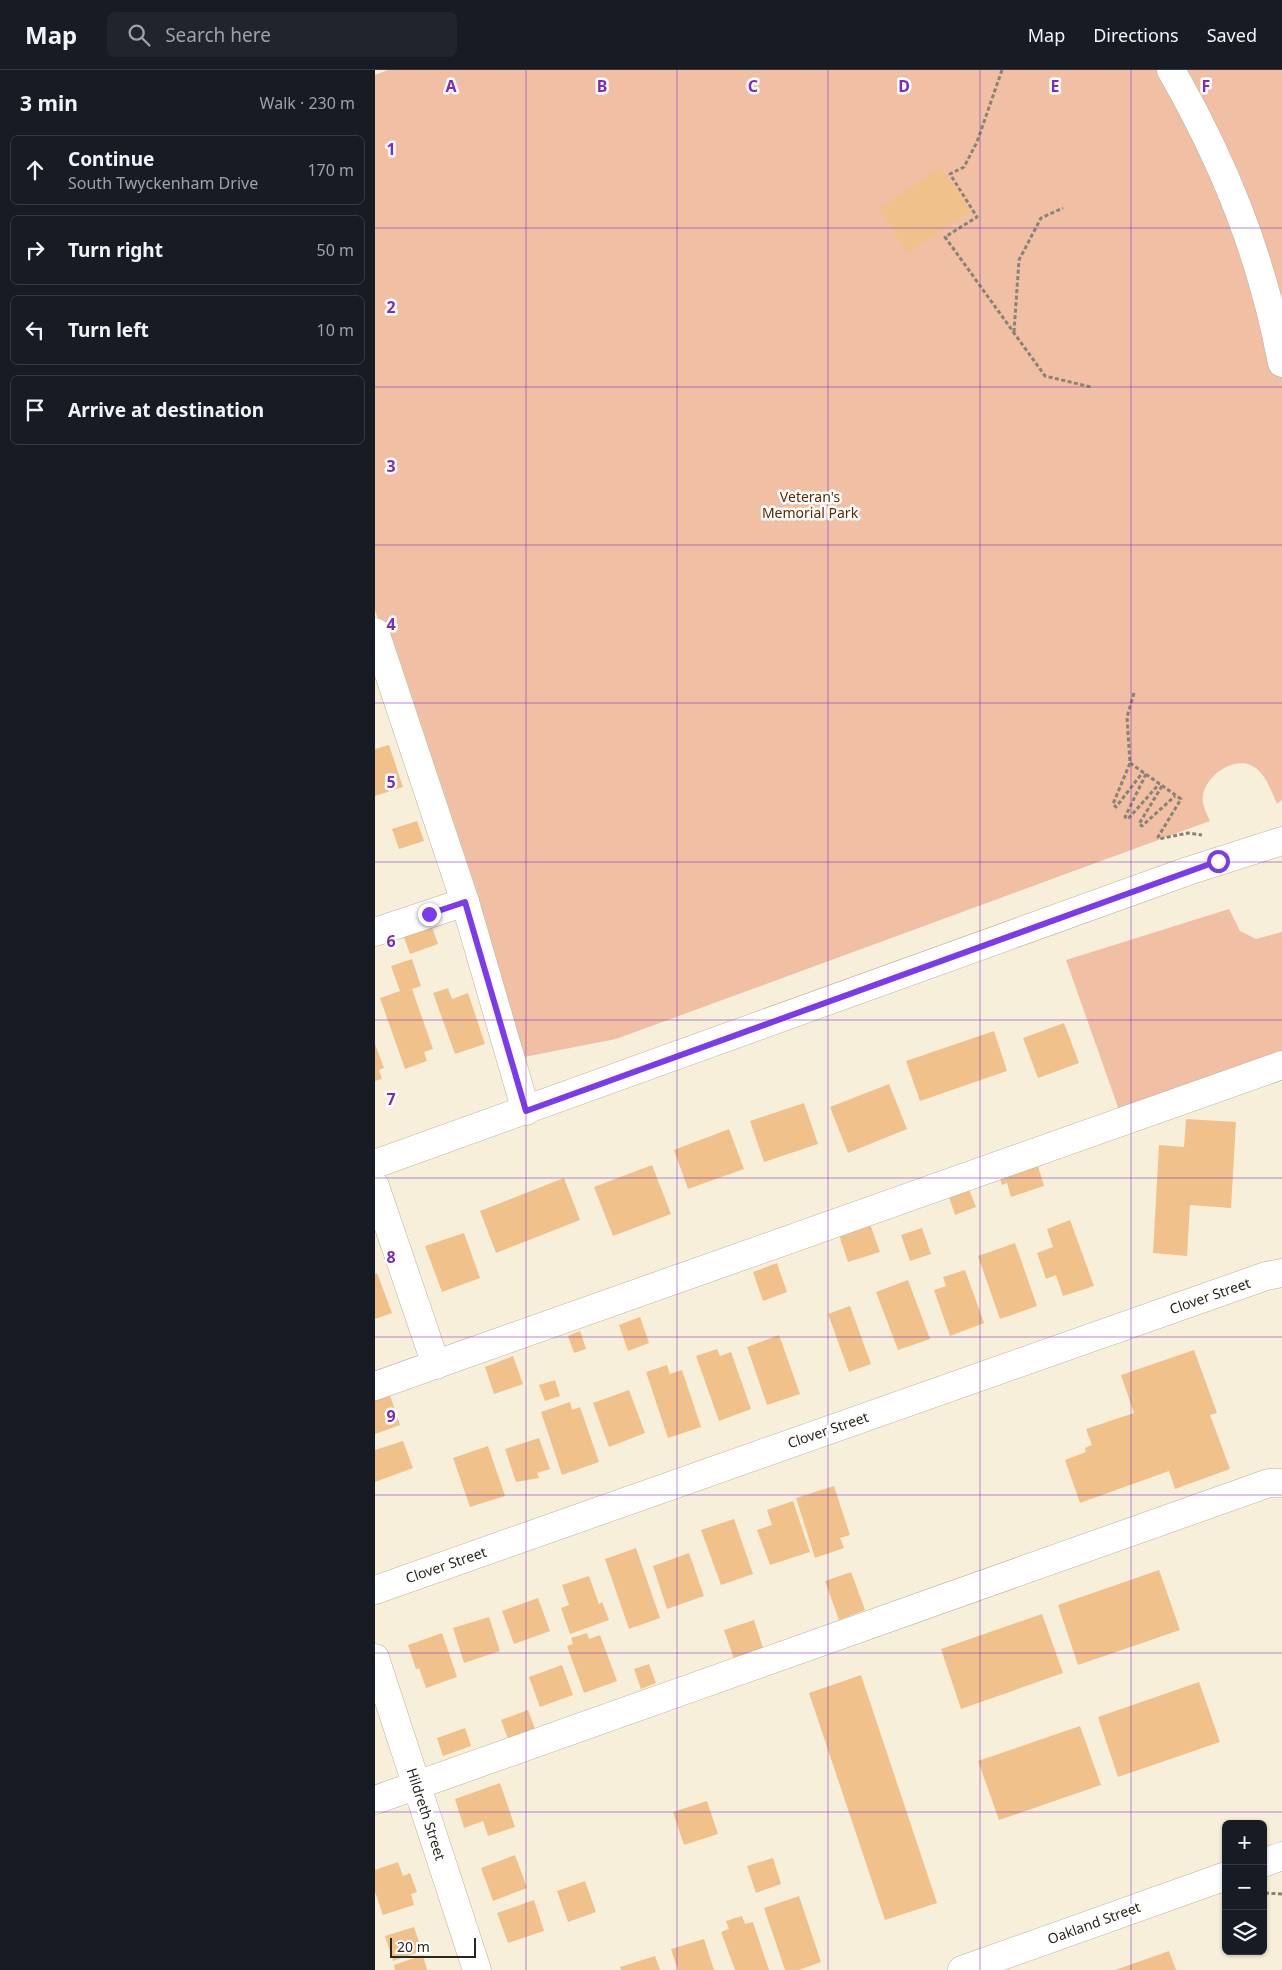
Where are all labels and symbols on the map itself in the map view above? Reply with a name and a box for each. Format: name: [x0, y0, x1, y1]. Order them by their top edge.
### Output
text: A: [445, 75, 457, 97]
text: B: [597, 75, 607, 97]
text: C: [748, 75, 758, 97]
text: D: [898, 75, 910, 97]
text: E: [1051, 75, 1060, 97]
text: F: [1202, 75, 1210, 97]
text: 1: [386, 138, 396, 160]
text: 2: [386, 296, 396, 318]
text: 3: [386, 455, 396, 477]
park label: Veteran's Memorial Park: [762, 487, 859, 522]
text: 4: [386, 613, 396, 635]
text: 5: [386, 771, 396, 793]
route start: [1207, 850, 1230, 873]
route end: [418, 903, 441, 926]
text: 6: [386, 930, 396, 952]
text: 7: [386, 1088, 396, 1110]
text: 8: [386, 1246, 396, 1268]
street label: Clover Street: [1167, 1273, 1253, 1318]
text: 9: [386, 1405, 396, 1427]
street label: Clover Street: [785, 1407, 871, 1452]
street label: Clover Street: [403, 1542, 489, 1587]
street label: Hildreth Street: [403, 1765, 450, 1862]
street label: Oakland Street: [1045, 1897, 1143, 1948]
scale bar: [390, 1935, 476, 1958]

